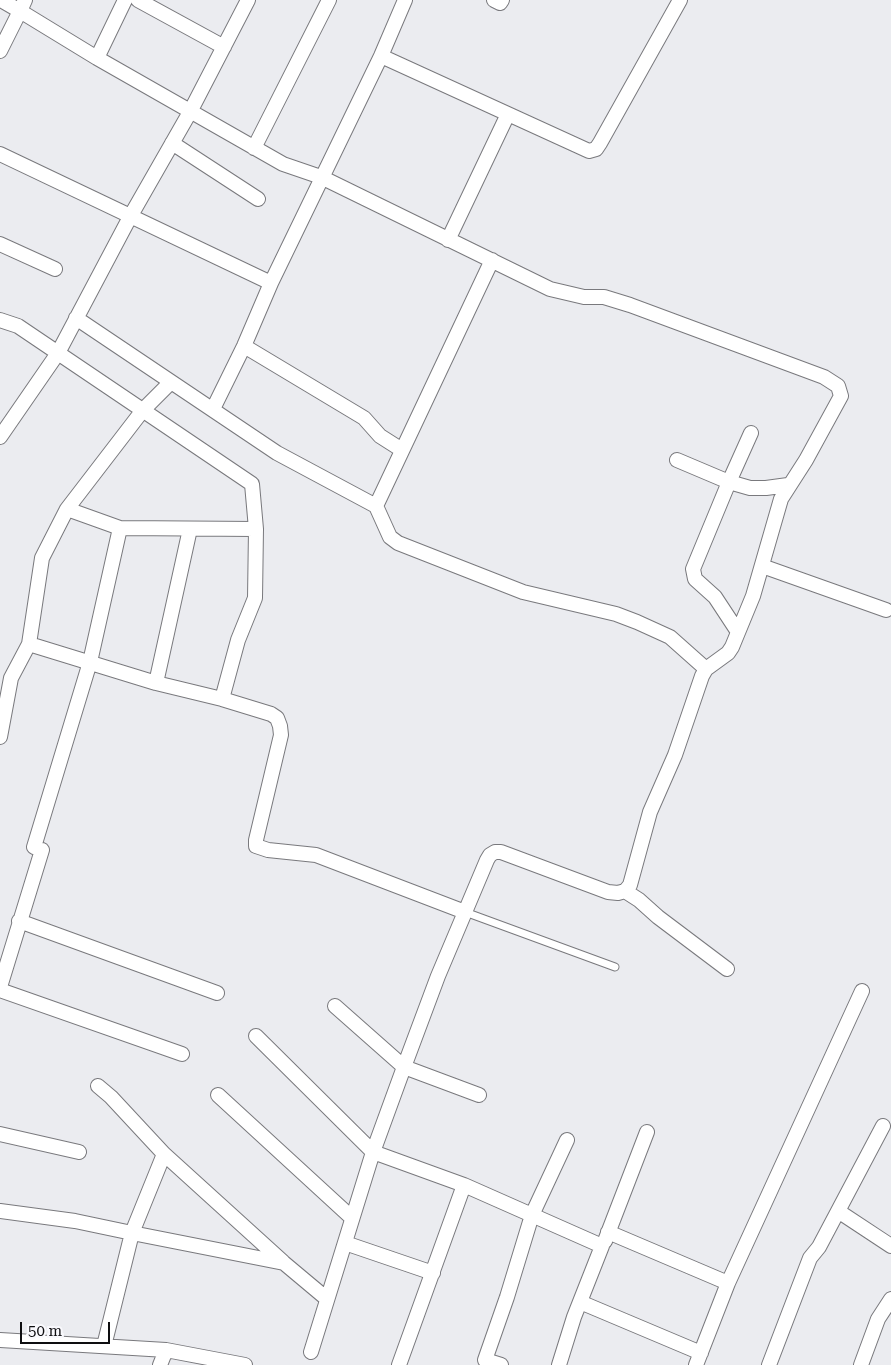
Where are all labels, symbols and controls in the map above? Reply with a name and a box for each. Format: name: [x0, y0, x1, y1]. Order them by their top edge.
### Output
scale bar: [22, 1312, 112, 1344]
text: 50 m: [28, 1322, 62, 1340]

